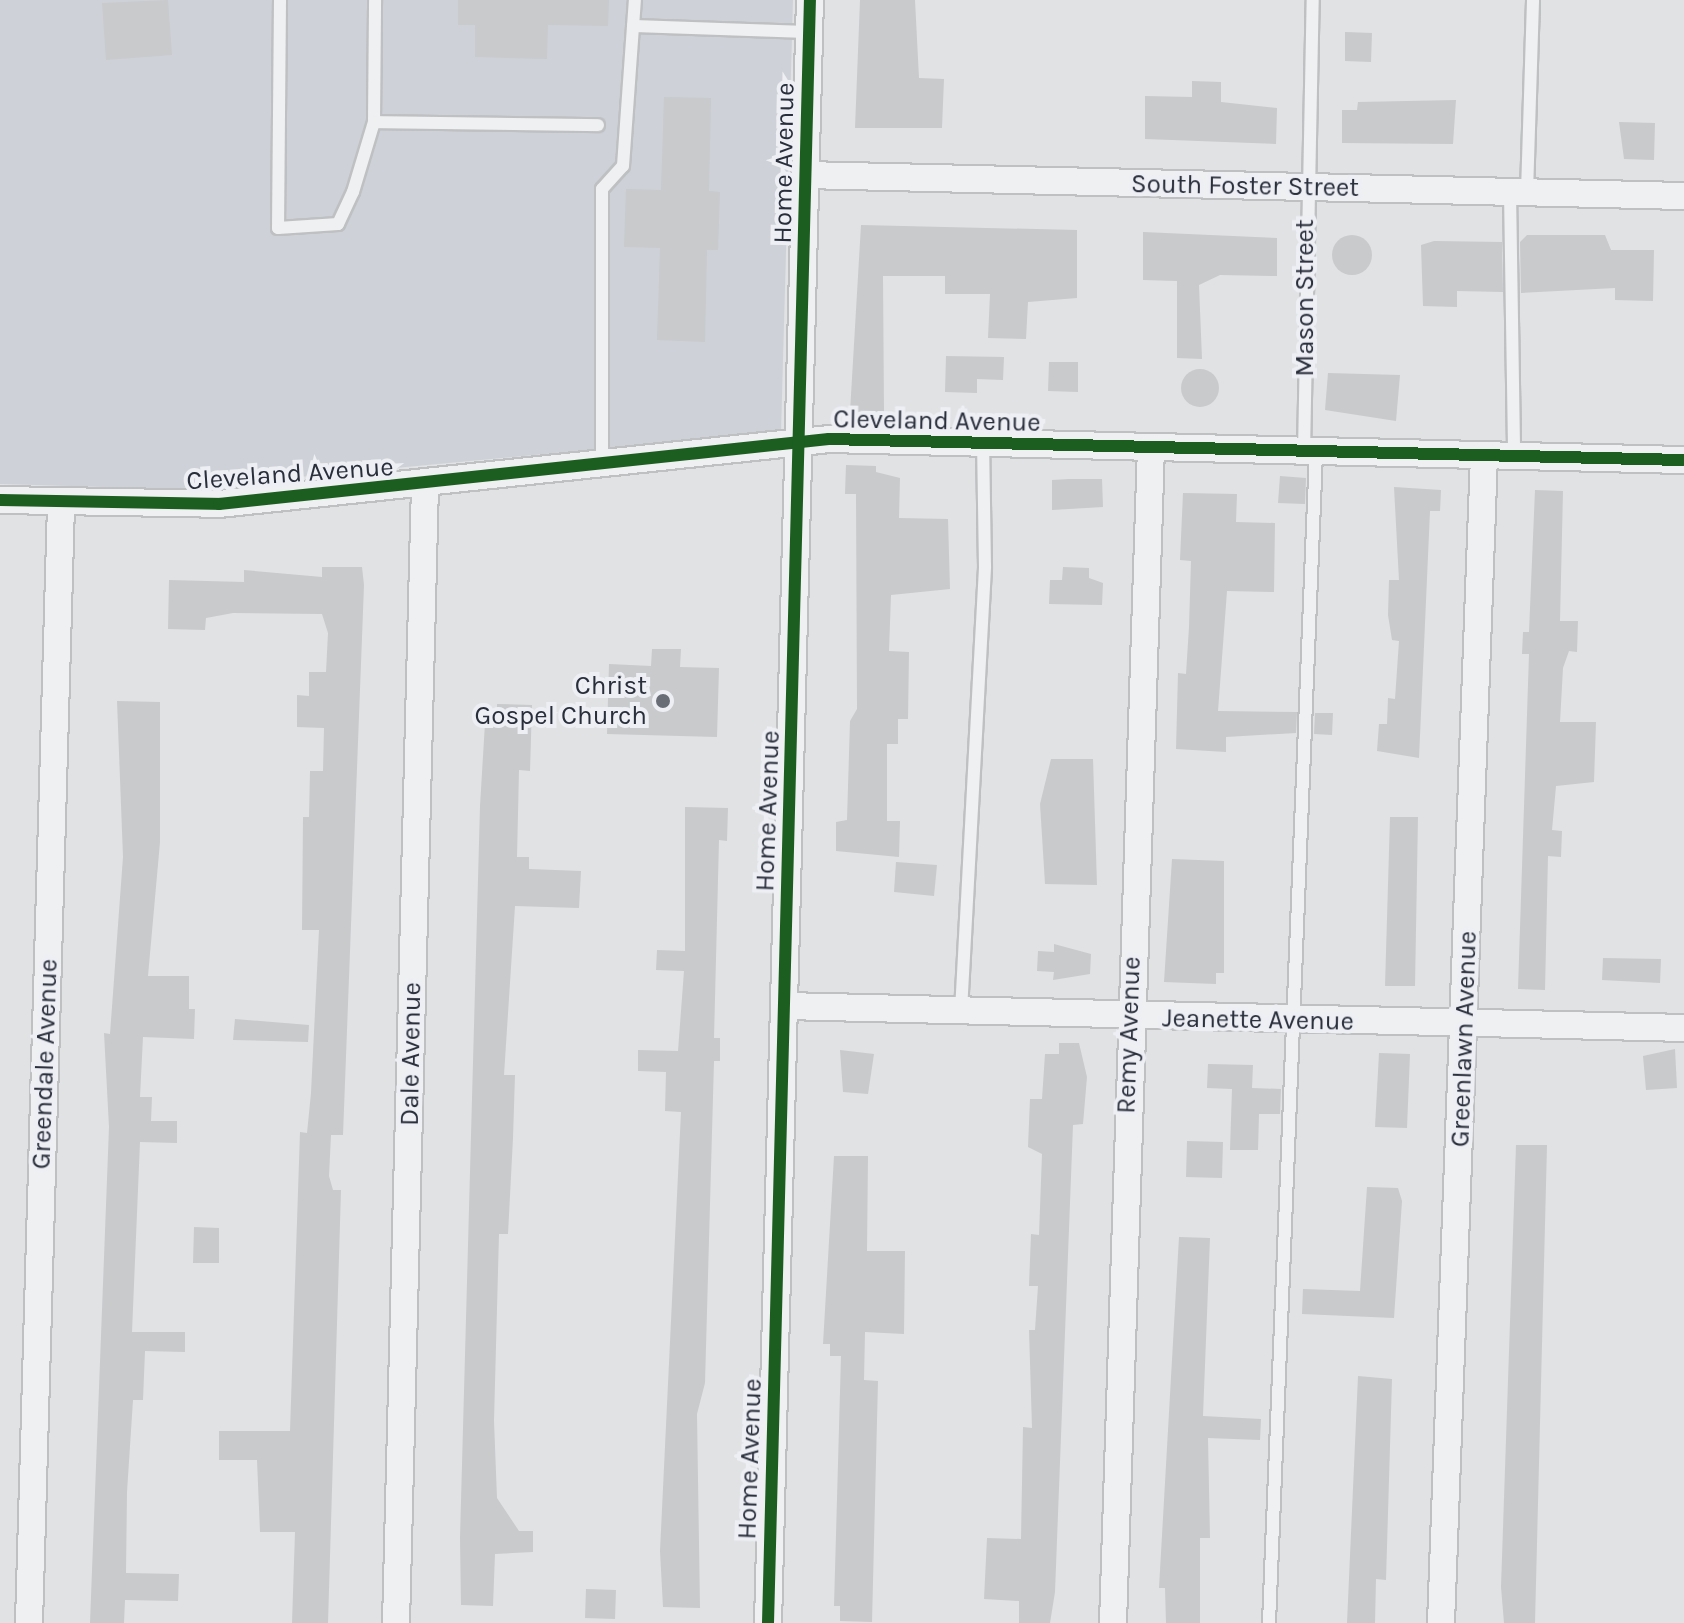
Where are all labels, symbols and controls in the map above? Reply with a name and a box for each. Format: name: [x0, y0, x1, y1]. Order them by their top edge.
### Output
street label: Home Avenue: [767, 82, 801, 244]
street label: South Foster Street: [1131, 168, 1359, 204]
street label: Mason Street: [1289, 219, 1321, 377]
street label: Cleveland Avenue: [833, 404, 1041, 438]
street label: Cleveland Avenue: [185, 451, 395, 497]
place label: Christ Gospel Church: [475, 670, 647, 732]
marker: Christ Gospel Church: [654, 692, 672, 710]
street label: Home Avenue: [750, 730, 786, 892]
street label: Greenlawn Avenue: [1445, 930, 1483, 1148]
street label: Remy Avenue: [1111, 956, 1147, 1114]
street label: Greendale Avenue: [26, 958, 64, 1170]
street label: Dale Avenue: [394, 982, 428, 1126]
street label: Jeanette Avenue: [1162, 1003, 1354, 1037]
street label: Home Avenue: [732, 1378, 768, 1540]

